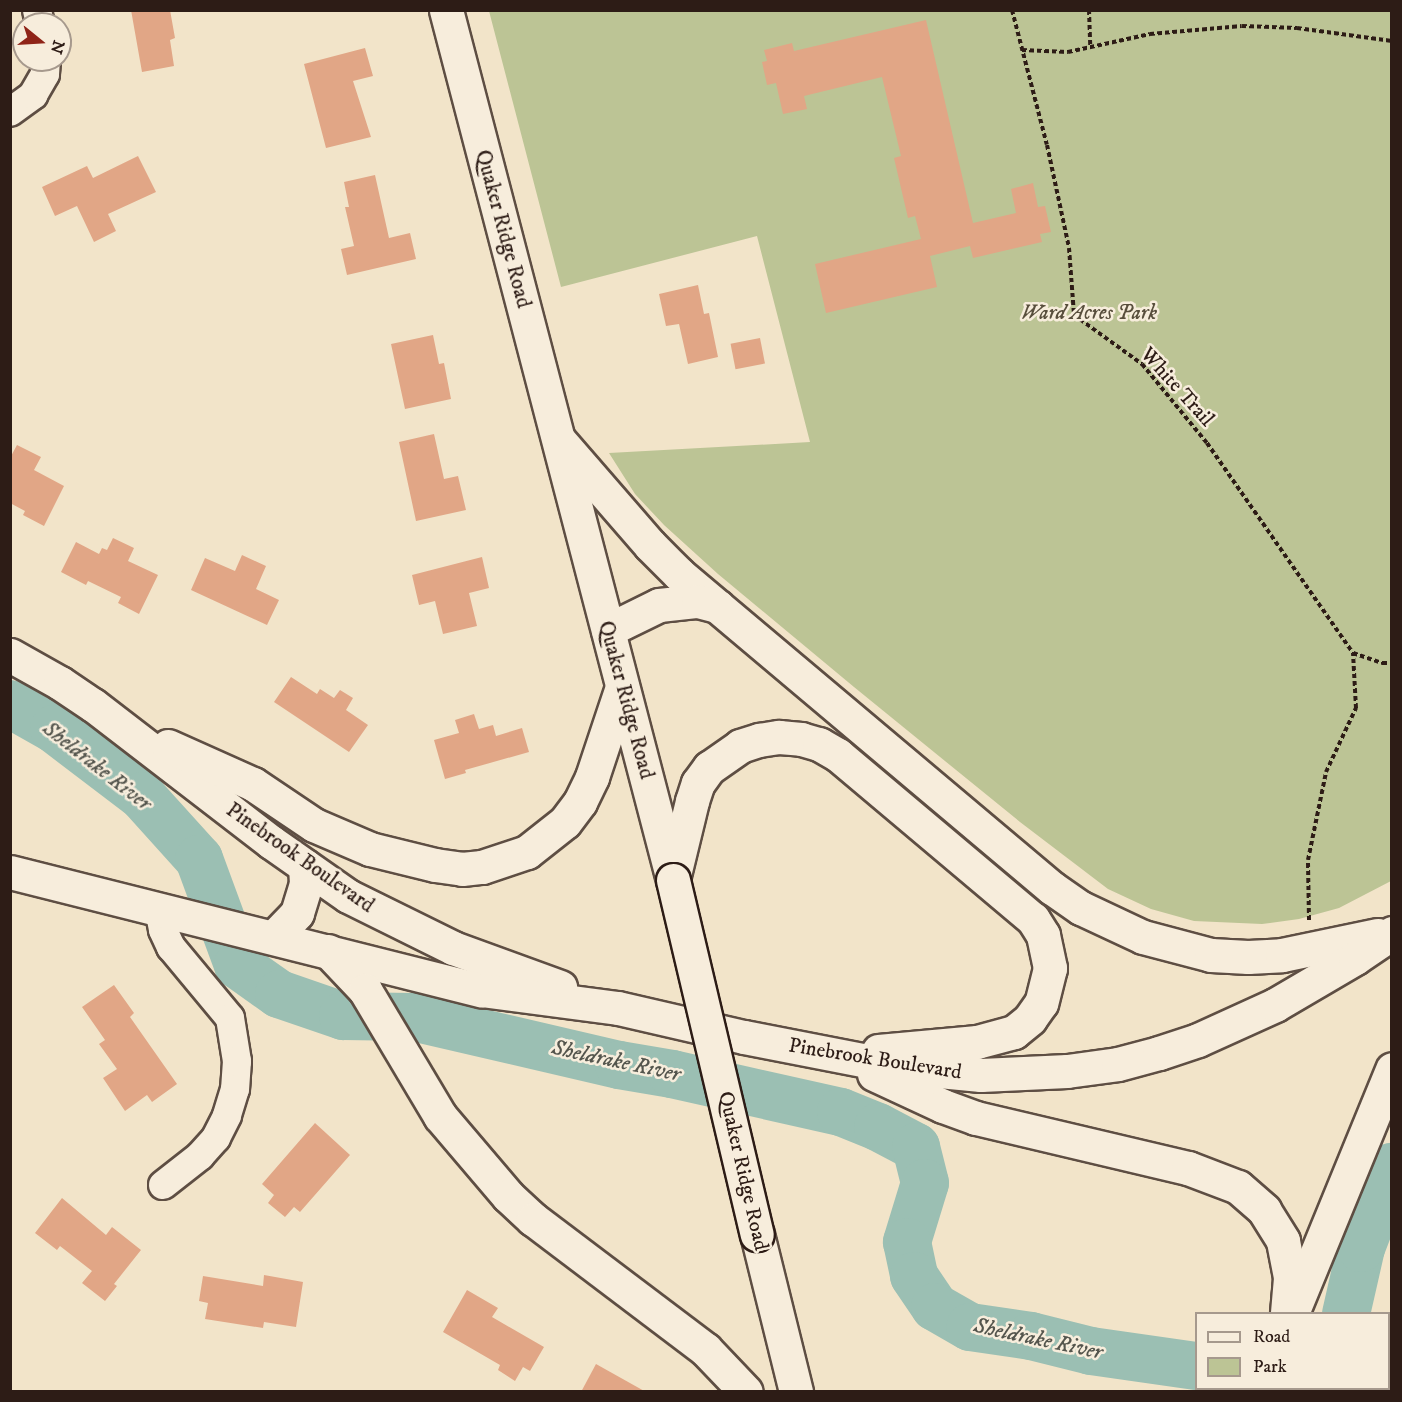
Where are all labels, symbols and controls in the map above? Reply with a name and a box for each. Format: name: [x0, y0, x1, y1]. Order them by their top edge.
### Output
north arrow: [12, 12, 72, 72]
text: N: [46, 38, 69, 56]
street label: Quaker Ridge Road: [470, 147, 536, 311]
park label: Ward Acres Park: [1021, 300, 1157, 326]
street label: White Trail: [1135, 342, 1219, 432]
street label: Quaker Ridge Road: [593, 618, 659, 782]
water label: Sheldrake River: [37, 715, 157, 817]
street label: Pinebrook Boulevard: [221, 797, 379, 919]
street label: Pinebrook Boulevard: [787, 1033, 963, 1085]
water label: Sheldrake River: [549, 1034, 683, 1088]
street label: Quaker Ridge Road: [712, 1089, 774, 1253]
water label: Sheldrake River: [971, 1312, 1105, 1366]
legend: [1195, 1312, 1390, 1390]
text: Road: [1253, 1326, 1290, 1348]
text: Park: [1253, 1356, 1287, 1378]

